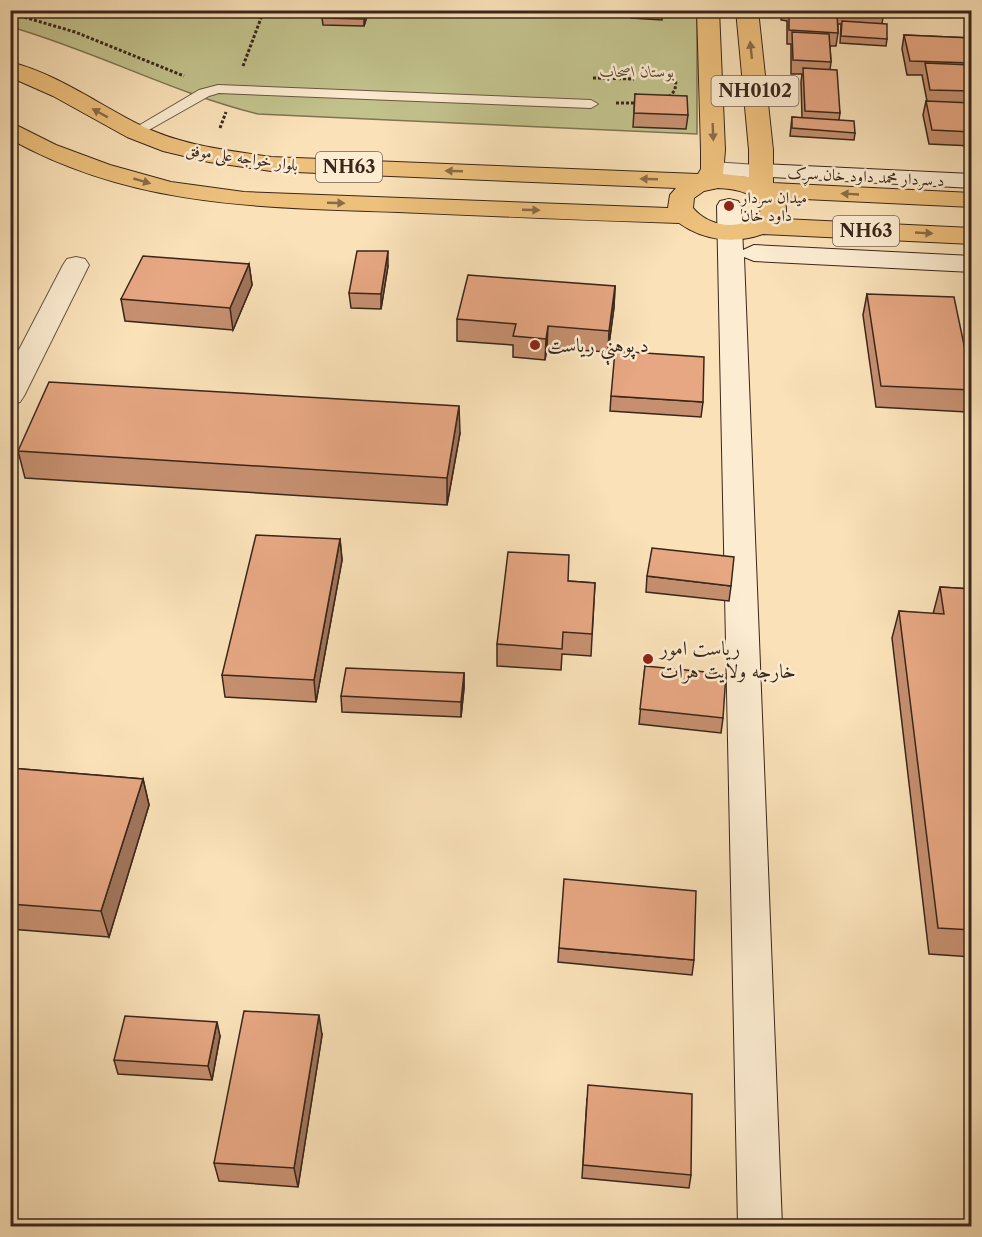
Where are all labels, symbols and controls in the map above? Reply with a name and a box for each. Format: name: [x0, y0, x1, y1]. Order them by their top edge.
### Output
one-way arrow: [746, 41, 756, 60]
park label: بوستان اصحاب: [600, 61, 674, 82]
road number: NH0102: [712, 76, 798, 106]
one-way arrow: [92, 108, 109, 118]
one-way arrow: [708, 122, 717, 141]
street label: بلوار خواجه علی موفق: [184, 139, 299, 177]
road number: NH63: [316, 152, 382, 182]
street label: د سردار محمد داود خان سړک: [787, 162, 945, 193]
one-way arrow: [444, 167, 463, 176]
one-way arrow: [639, 175, 658, 184]
one-way arrow: [133, 177, 152, 187]
place label: میدان سردار داود خان: [739, 187, 807, 225]
one-way arrow: [841, 189, 860, 199]
one-way arrow: [326, 198, 345, 207]
marker: میدان سردار داود خان: [722, 199, 736, 213]
one-way arrow: [521, 205, 540, 215]
road number: NH63: [833, 216, 899, 246]
one-way arrow: [915, 229, 934, 238]
place label: د پوهنې ریاست: [547, 333, 649, 366]
marker: د پوهنې ریاست: [528, 338, 542, 352]
place label: ریاست امور خارجه ولایت هرات: [658, 636, 796, 684]
marker: ریاست امور خارجه ولایت هرات: [641, 652, 655, 666]

